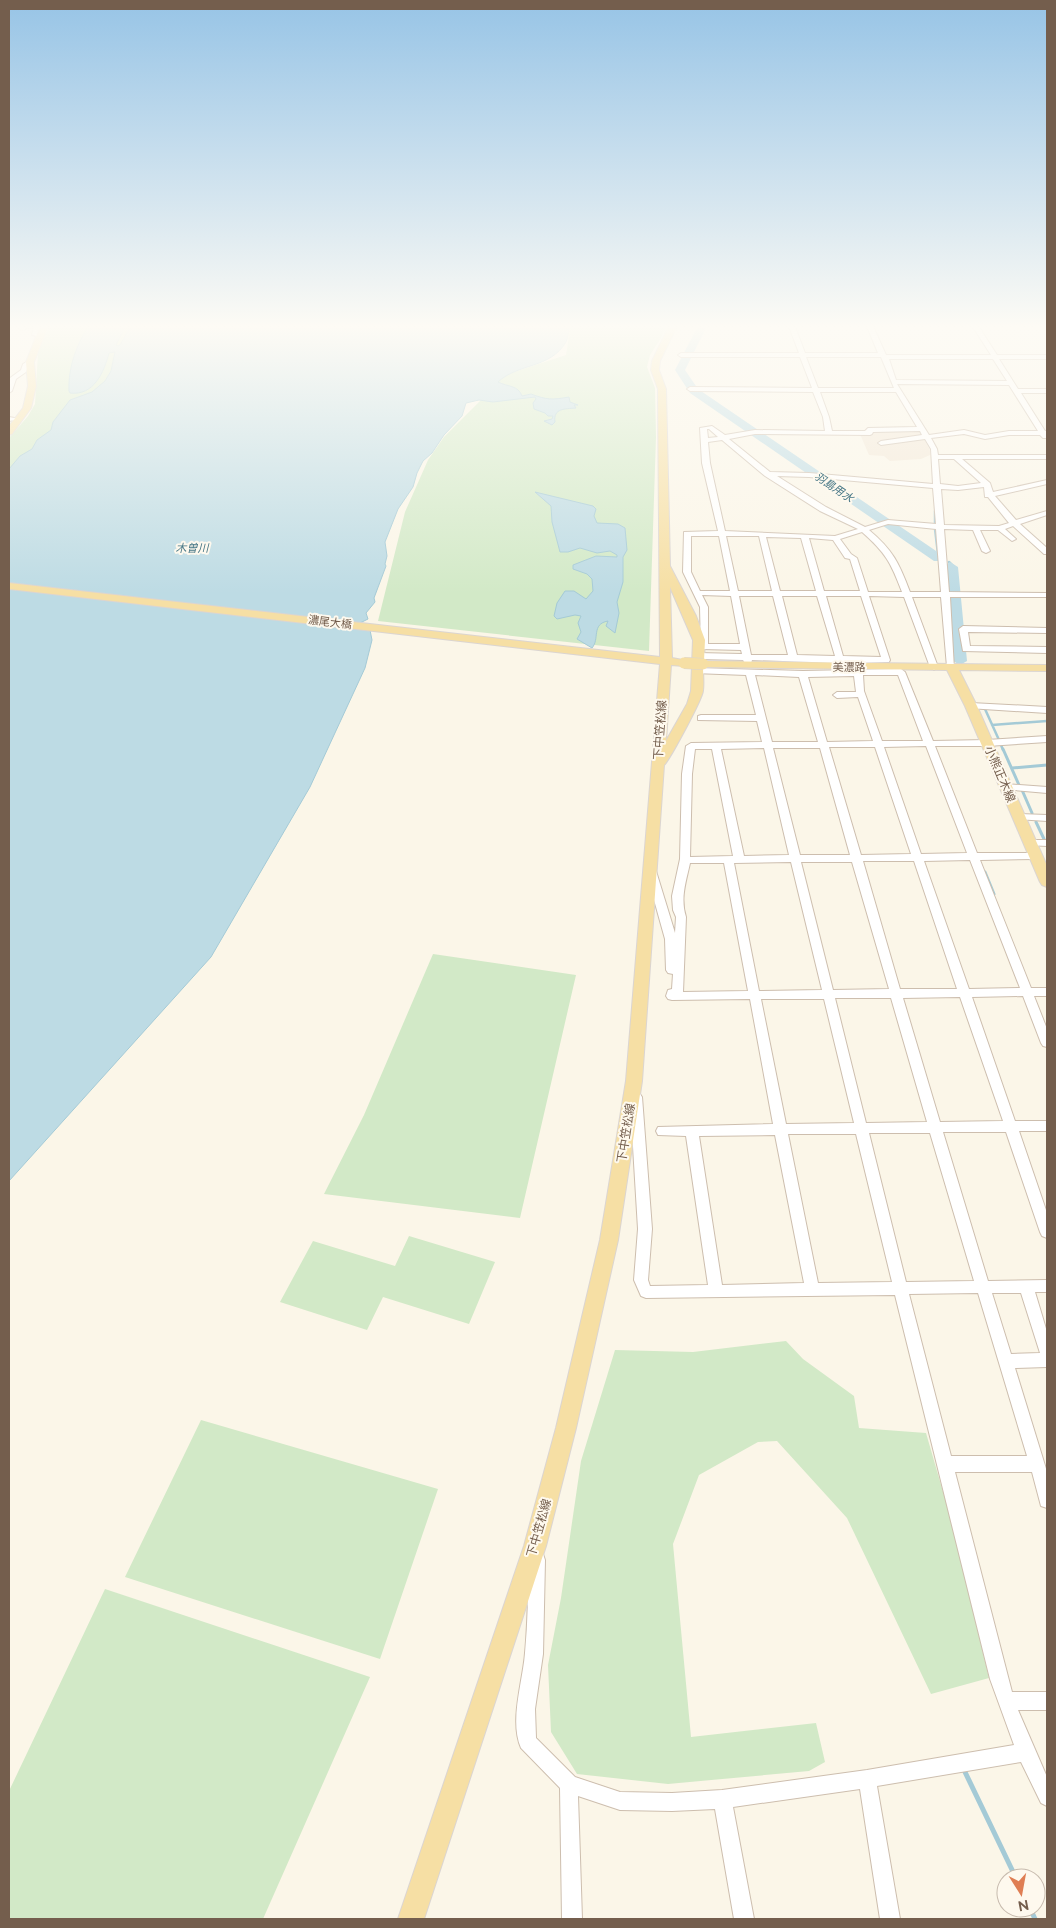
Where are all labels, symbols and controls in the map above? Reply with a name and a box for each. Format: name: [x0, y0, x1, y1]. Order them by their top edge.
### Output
water label: 羽島用水: [812, 470, 856, 506]
water label: 木曽川: [176, 542, 209, 555]
street label: 濃尾大橋: [307, 613, 353, 632]
street label: 美濃路: [833, 661, 866, 674]
street label: 下中笠松線: [651, 700, 669, 760]
street label: 小熊正木線: [982, 744, 1018, 804]
street label: 下中笠松線: [614, 1102, 638, 1164]
street label: 下中笠松線: [524, 1497, 554, 1559]
north arrow: [996, 1868, 1046, 1918]
text: N: [1017, 1897, 1030, 1915]

